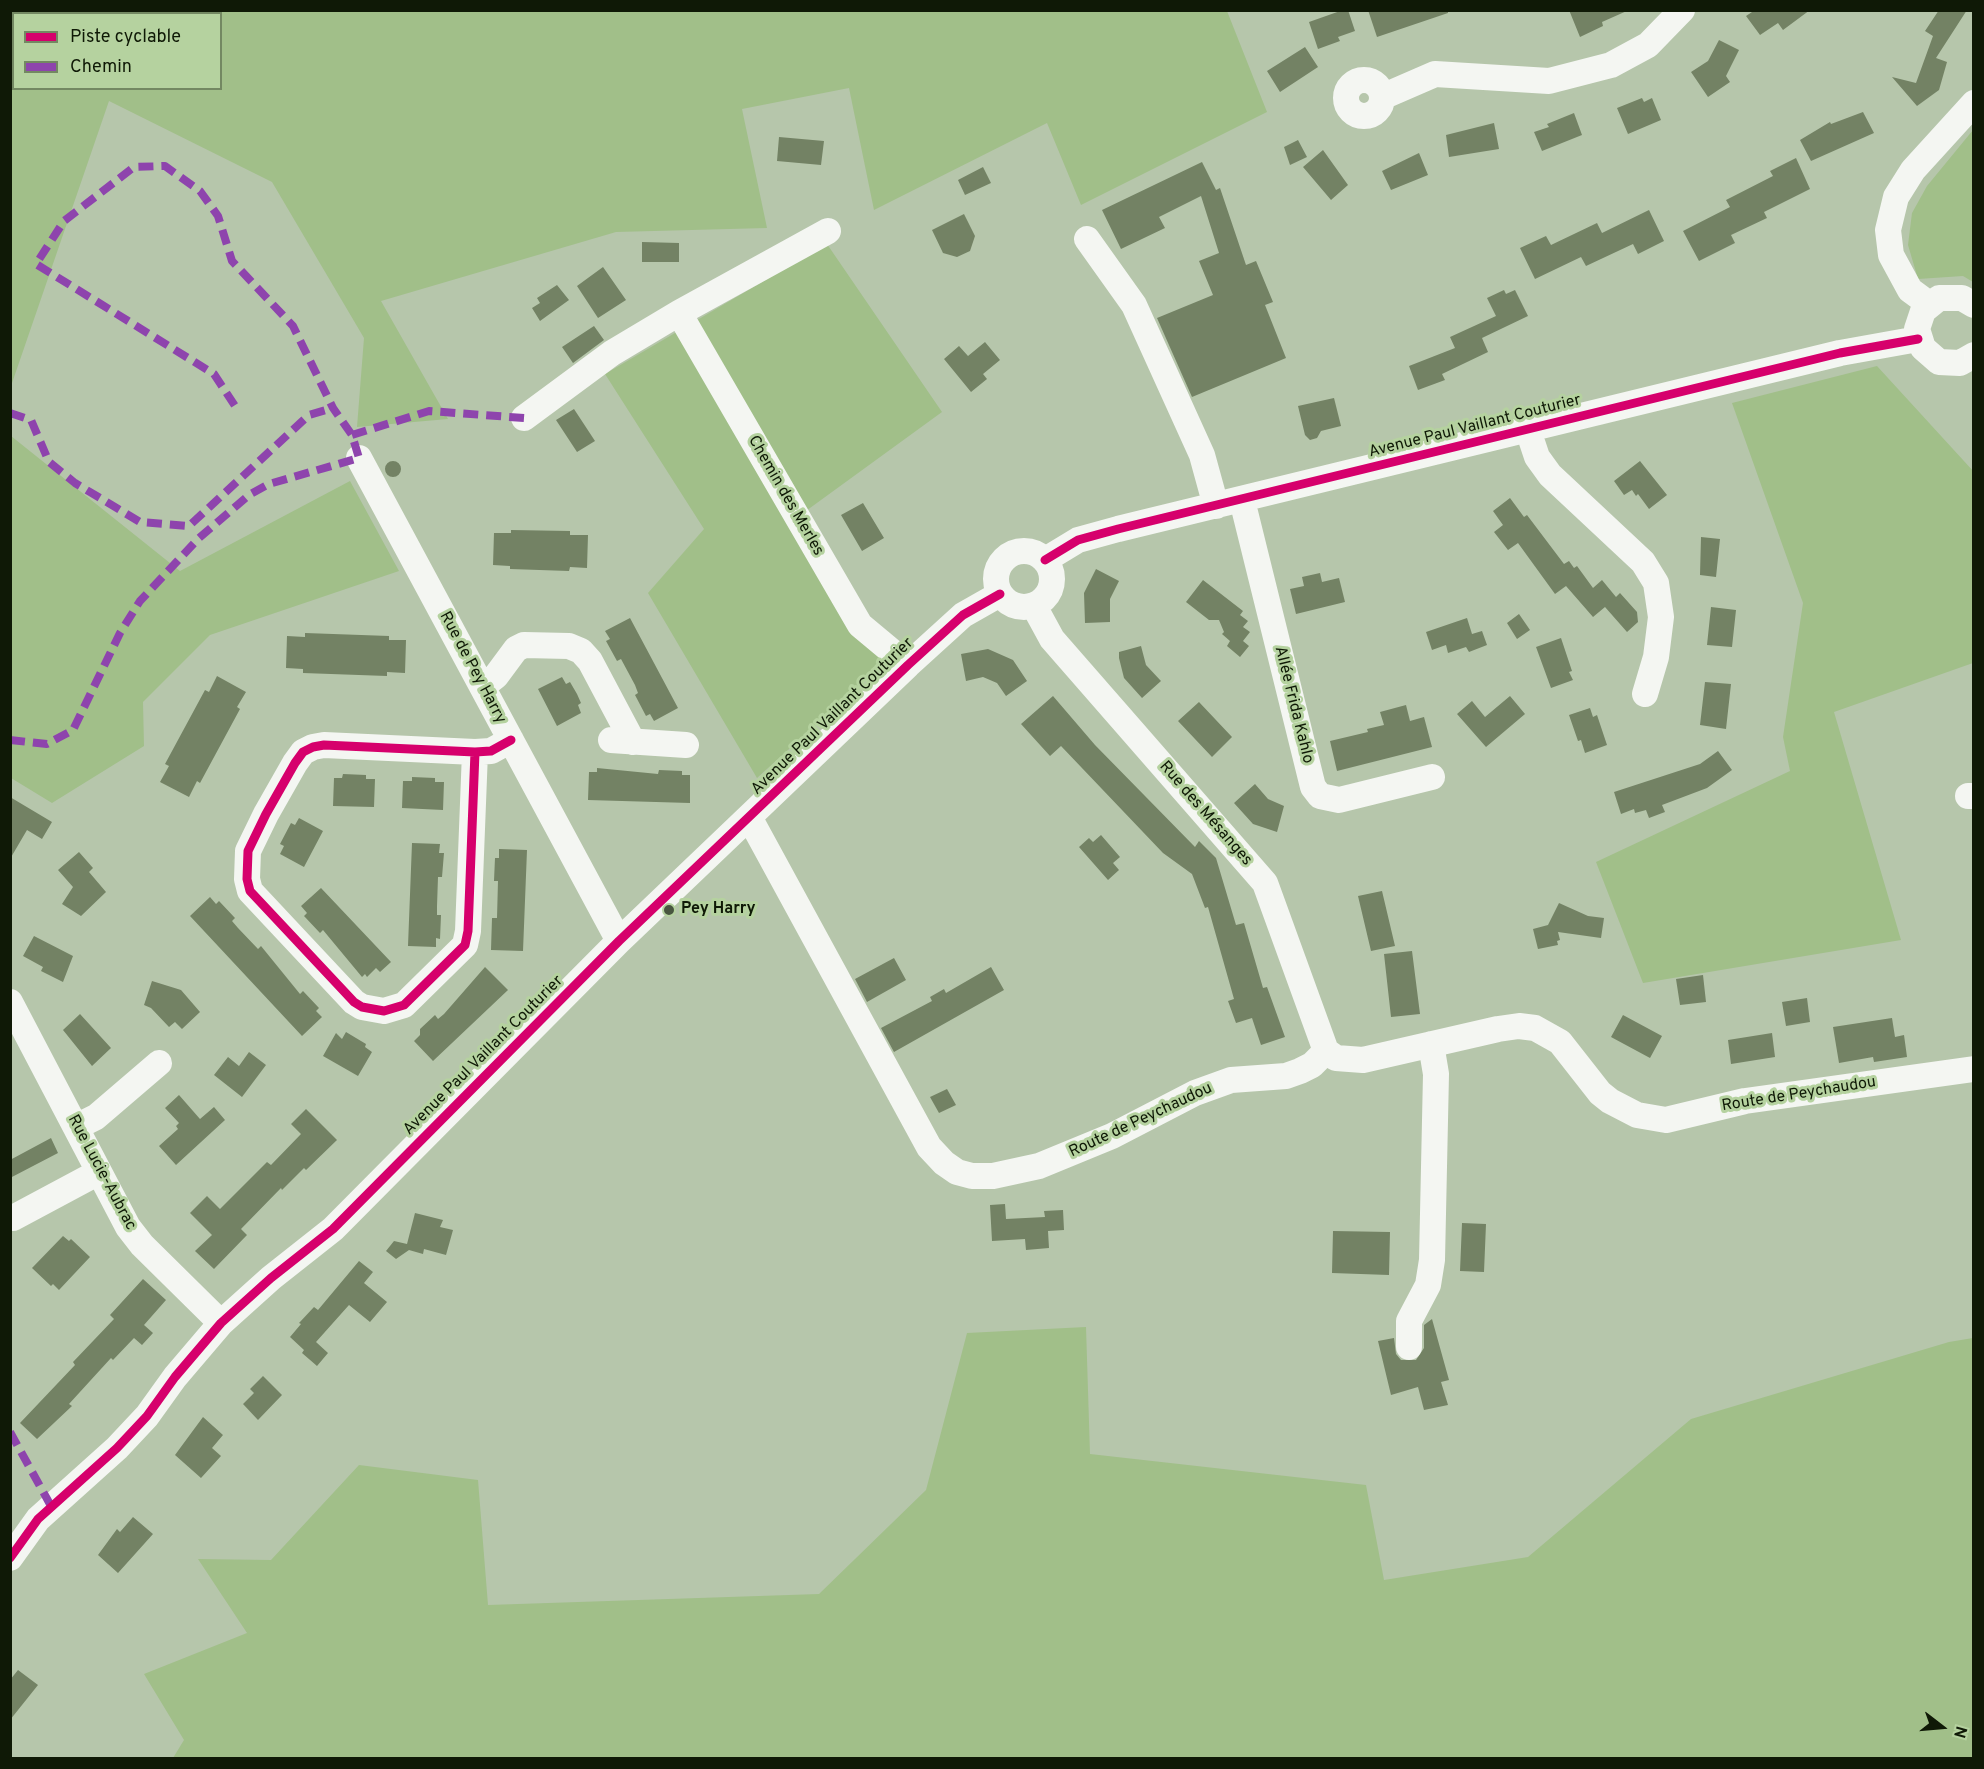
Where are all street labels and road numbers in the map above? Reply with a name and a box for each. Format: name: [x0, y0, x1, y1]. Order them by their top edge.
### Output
street label: Avenue Paul Vaillant Couturier: [1367, 391, 1583, 463]
street label: Chemin des Merles: [743, 433, 827, 559]
street label: Rue de Pey Harry: [434, 609, 510, 727]
street label: Avenue Paul Vaillant Couturier: [748, 634, 918, 800]
street label: Allée Frida Kahlo: [1269, 644, 1317, 766]
street label: Rue des Mésanges: [1154, 758, 1256, 870]
street label: Avenue Paul Vaillant Couturier: [400, 972, 568, 1140]
street label: Route de Peychaudou: [1720, 1073, 1878, 1117]
street label: Route de Peychaudou: [1066, 1079, 1216, 1163]
street label: Rue Lucie-Aubrac: [63, 1112, 139, 1234]

